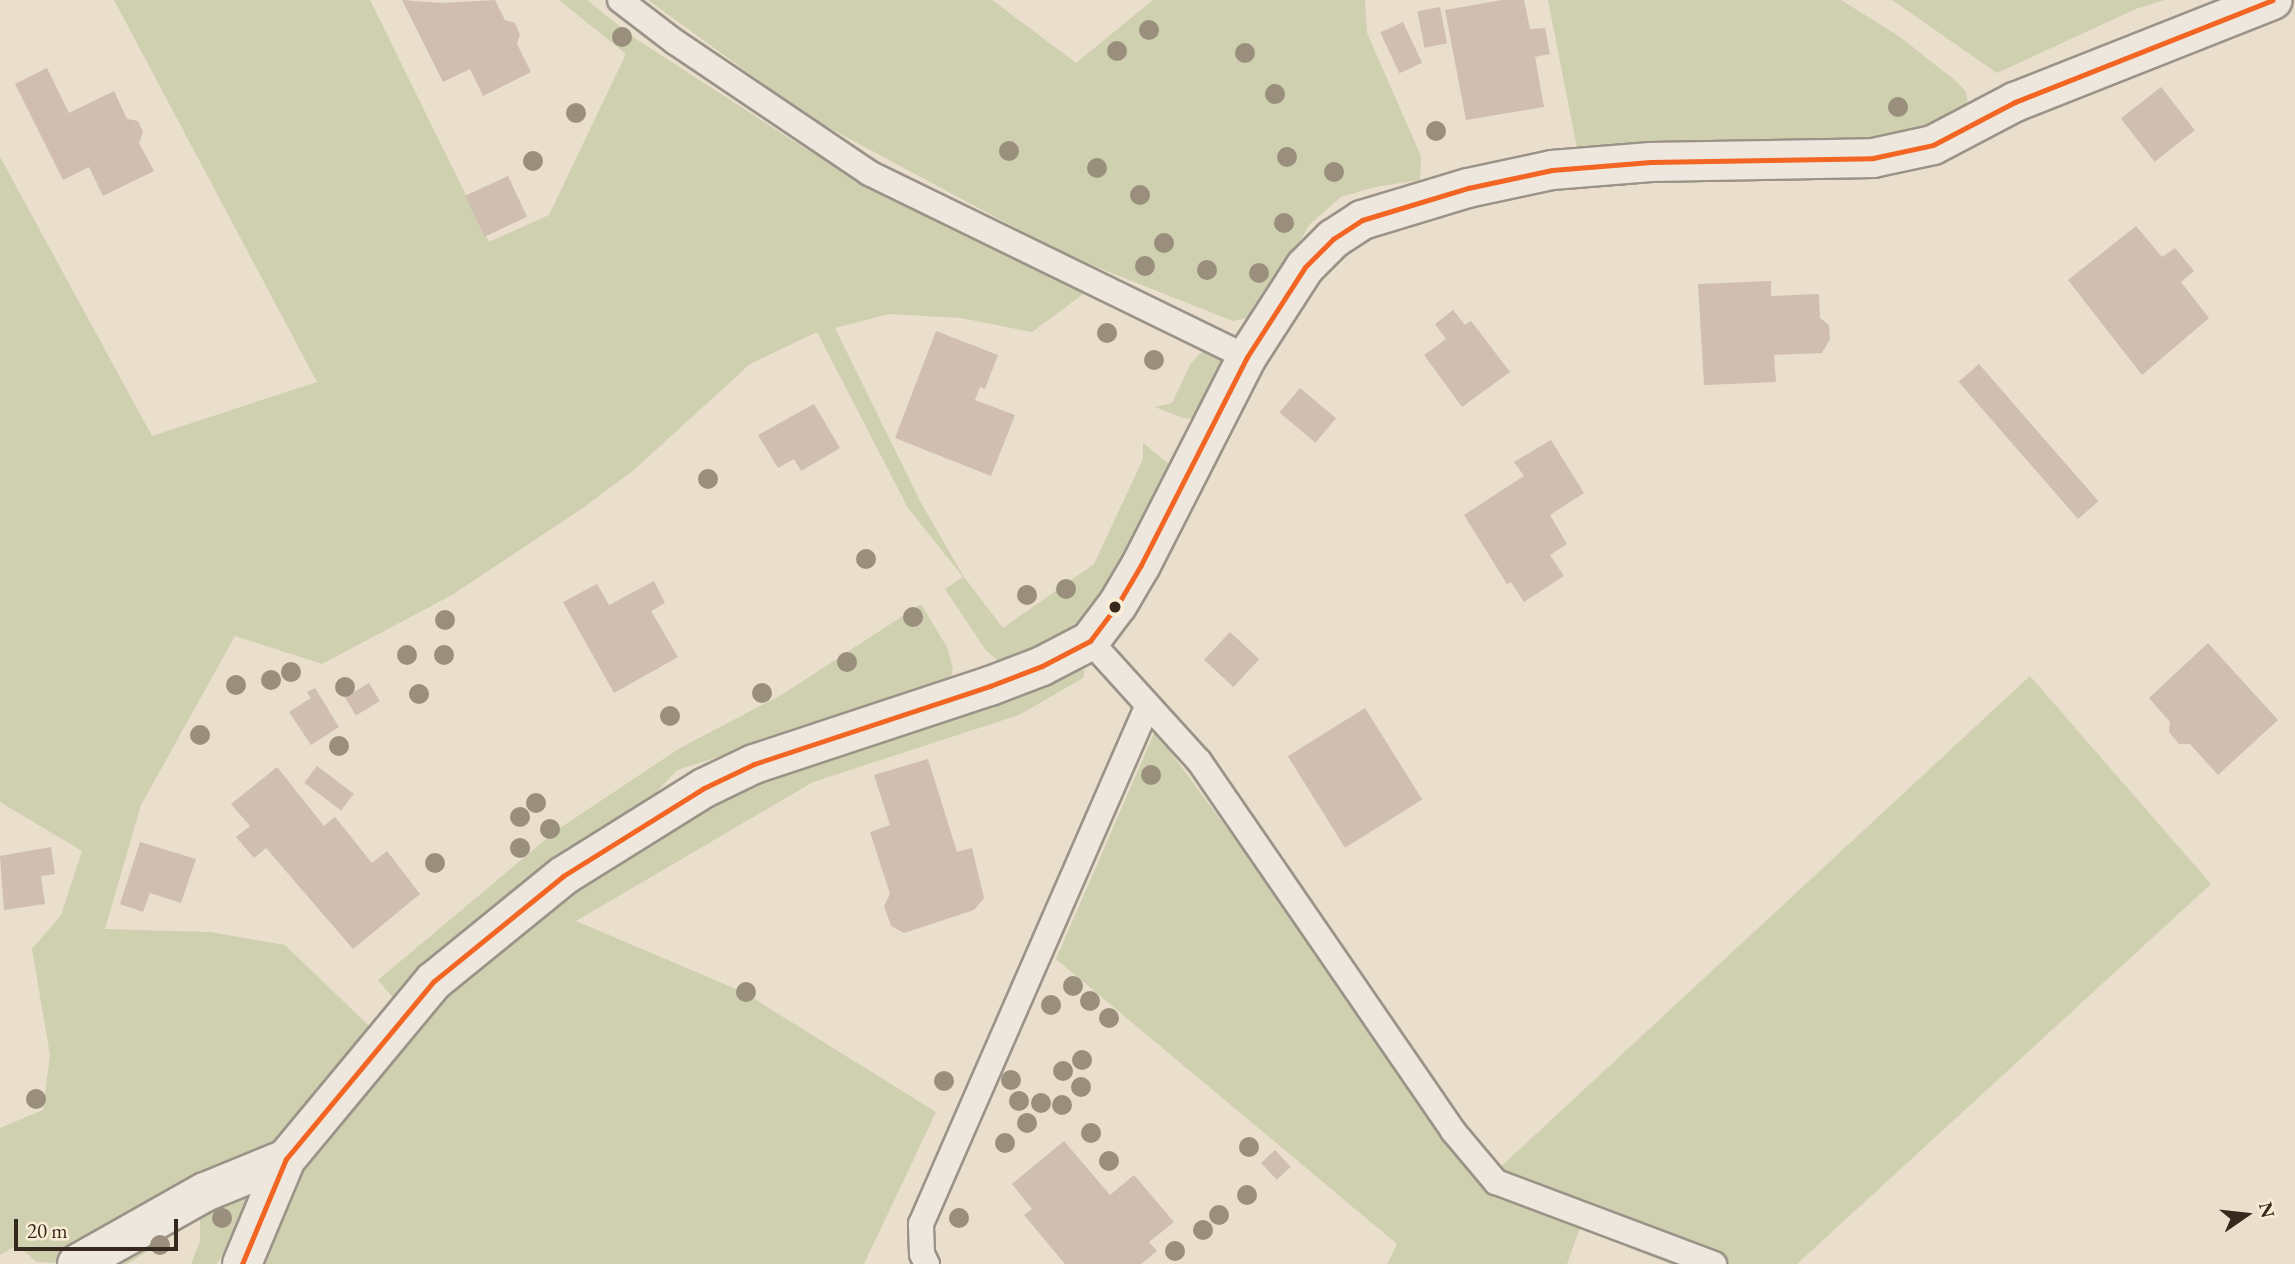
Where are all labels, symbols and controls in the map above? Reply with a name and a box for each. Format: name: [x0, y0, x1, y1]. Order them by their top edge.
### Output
unlabelled marker: [1108, 600, 1122, 614]
north arrow: [2211, 1180, 2281, 1250]
text: N: [2253, 1199, 2281, 1220]
scale bar: [18, 1204, 182, 1248]
text: 20 m: [27, 1217, 68, 1244]

